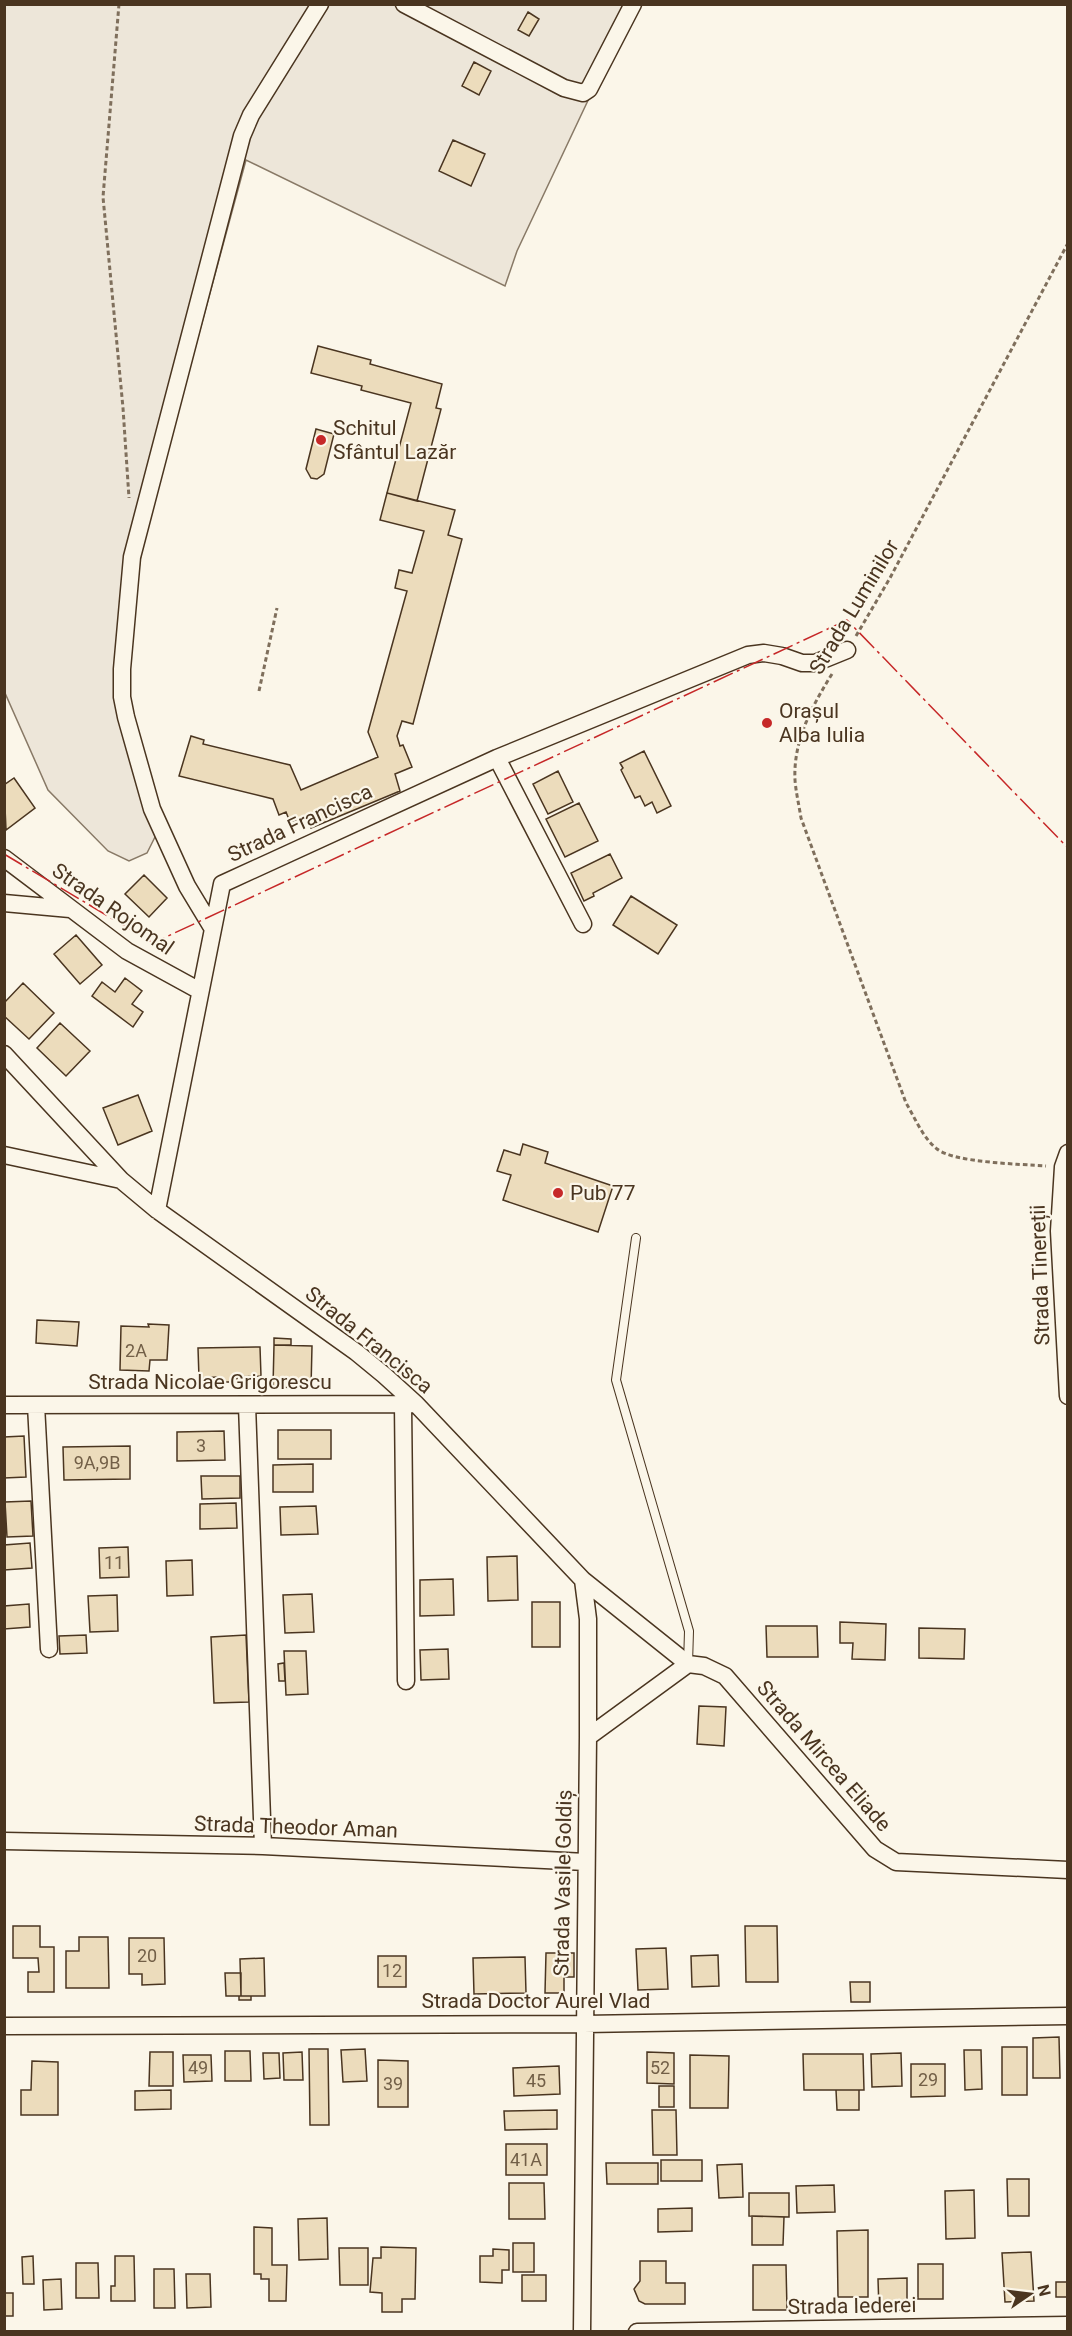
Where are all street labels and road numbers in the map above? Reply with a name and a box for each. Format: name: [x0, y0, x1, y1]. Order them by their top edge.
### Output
street label: Strada Luminilor: [804, 535, 904, 679]
street label: Strada Francisca: [224, 779, 376, 867]
street label: Strada Rojomal: [48, 858, 178, 960]
street label: Strada Tinereții: [1026, 1204, 1055, 1346]
street label: Strada Francisca: [301, 1281, 437, 1399]
street label: Strada Nicolae Grigorescu: [88, 1370, 332, 1394]
street label: Strada Mircea Eliade: [752, 1676, 896, 1836]
street label: Strada Vasile Goldiș: [549, 1789, 577, 1977]
street label: Strada Theodor Aman: [194, 1811, 398, 1843]
street label: Strada Doctor Aurel Vlad: [422, 1989, 650, 2013]
street label: Strada Iederei: [787, 2293, 917, 2319]

